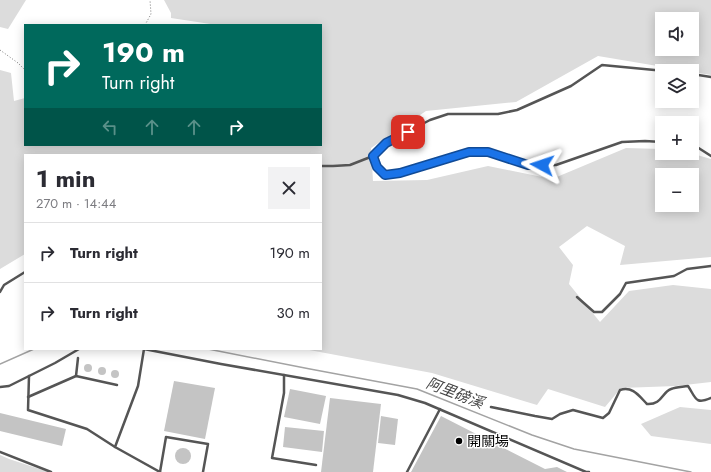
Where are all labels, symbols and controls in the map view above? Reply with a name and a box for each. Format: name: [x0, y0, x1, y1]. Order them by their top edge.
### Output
map controls: [655, 12, 699, 212]
button: sound: [655, 12, 699, 56]
text: 190 m: [102, 32, 185, 73]
icon: right: [36, 40, 88, 92]
button: layers: [655, 64, 699, 108]
text: Turn right: [102, 70, 174, 96]
pin: [391, 115, 425, 149]
icon: left: [99, 116, 121, 138]
icon: ahead: [141, 116, 163, 138]
icon: ahead: [183, 116, 205, 138]
icon: right: [225, 116, 247, 138]
button: +: [655, 116, 699, 160]
icon: arrive: [397, 121, 419, 143]
position arrow: [521, 144, 563, 186]
text: 1 min: [36, 161, 96, 196]
button: close: [268, 167, 310, 209]
button: −: [655, 168, 699, 212]
text: 270 m · 14:44: [36, 194, 116, 213]
icon: right: [36, 242, 58, 264]
text: Turn right: [70, 242, 138, 264]
text: 190 m: [269, 242, 310, 264]
icon: right: [36, 302, 58, 324]
text: Turn right: [70, 302, 138, 324]
text: 30 m: [277, 302, 310, 324]
water label: 阿里磅溪: [423, 372, 489, 415]
place label: 開關場: [467, 431, 509, 451]
marker: 開關場: [454, 436, 464, 446]

